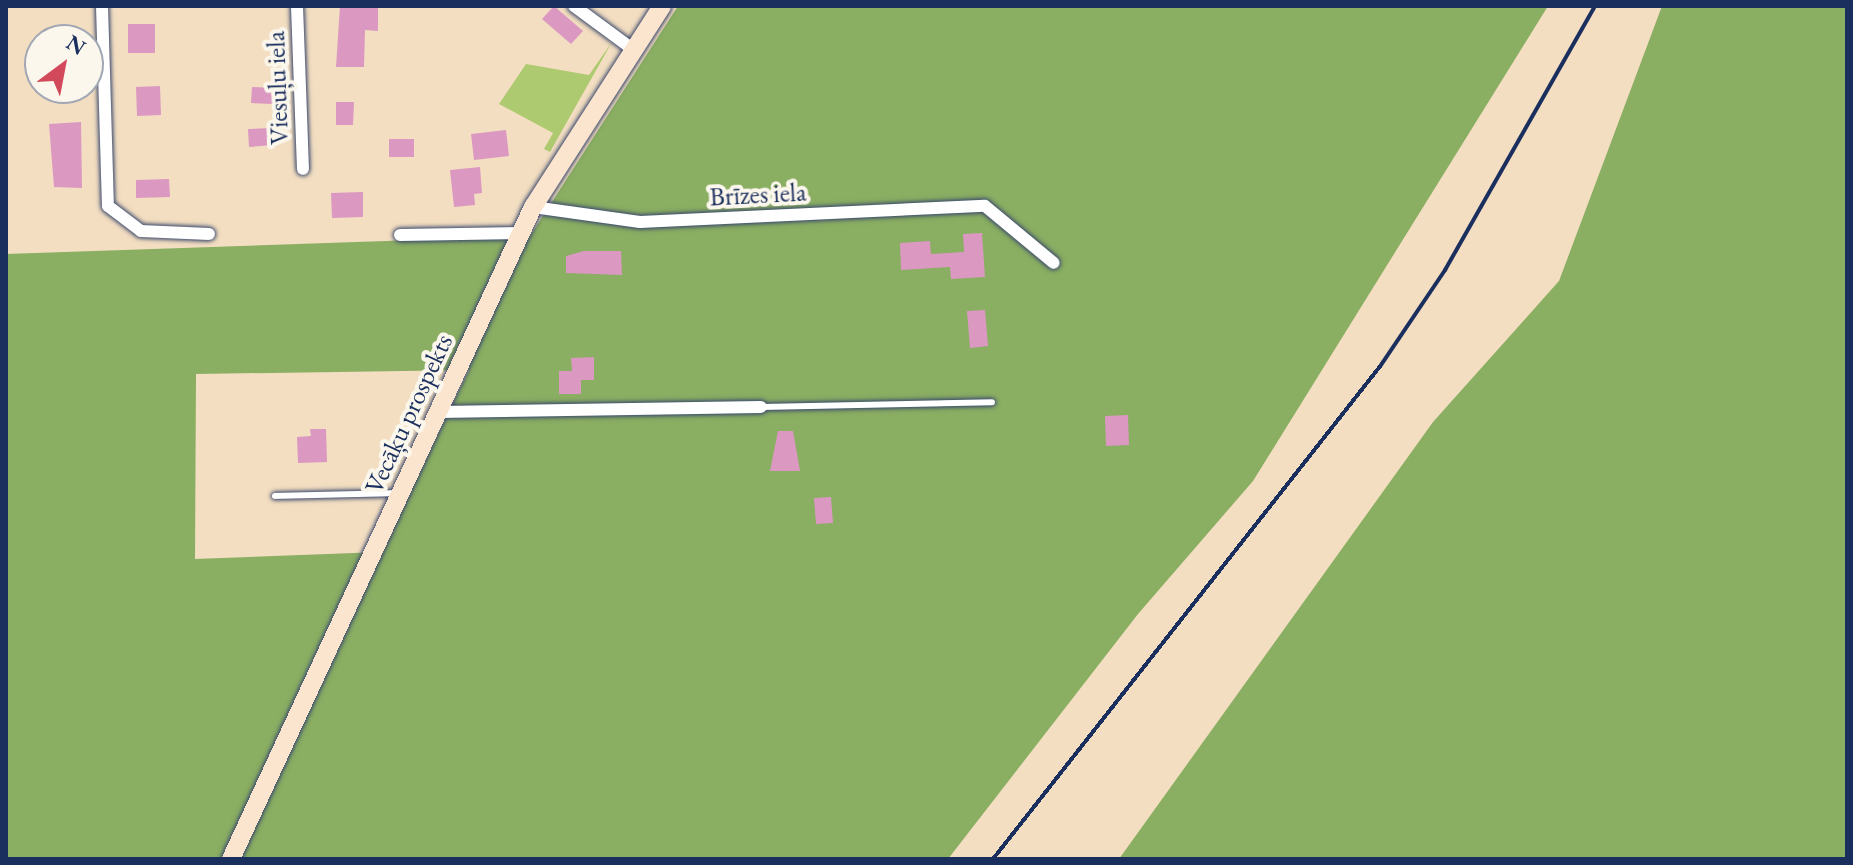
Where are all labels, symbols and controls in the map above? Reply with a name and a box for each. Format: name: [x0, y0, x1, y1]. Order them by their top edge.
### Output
north arrow: [24, 24, 104, 104]
text: N: [61, 28, 91, 62]
street label: Viesuļu iela: [260, 31, 296, 145]
street label: Brīzes iela: [709, 177, 807, 213]
street label: Vecāķu prospekts: [358, 329, 460, 499]

